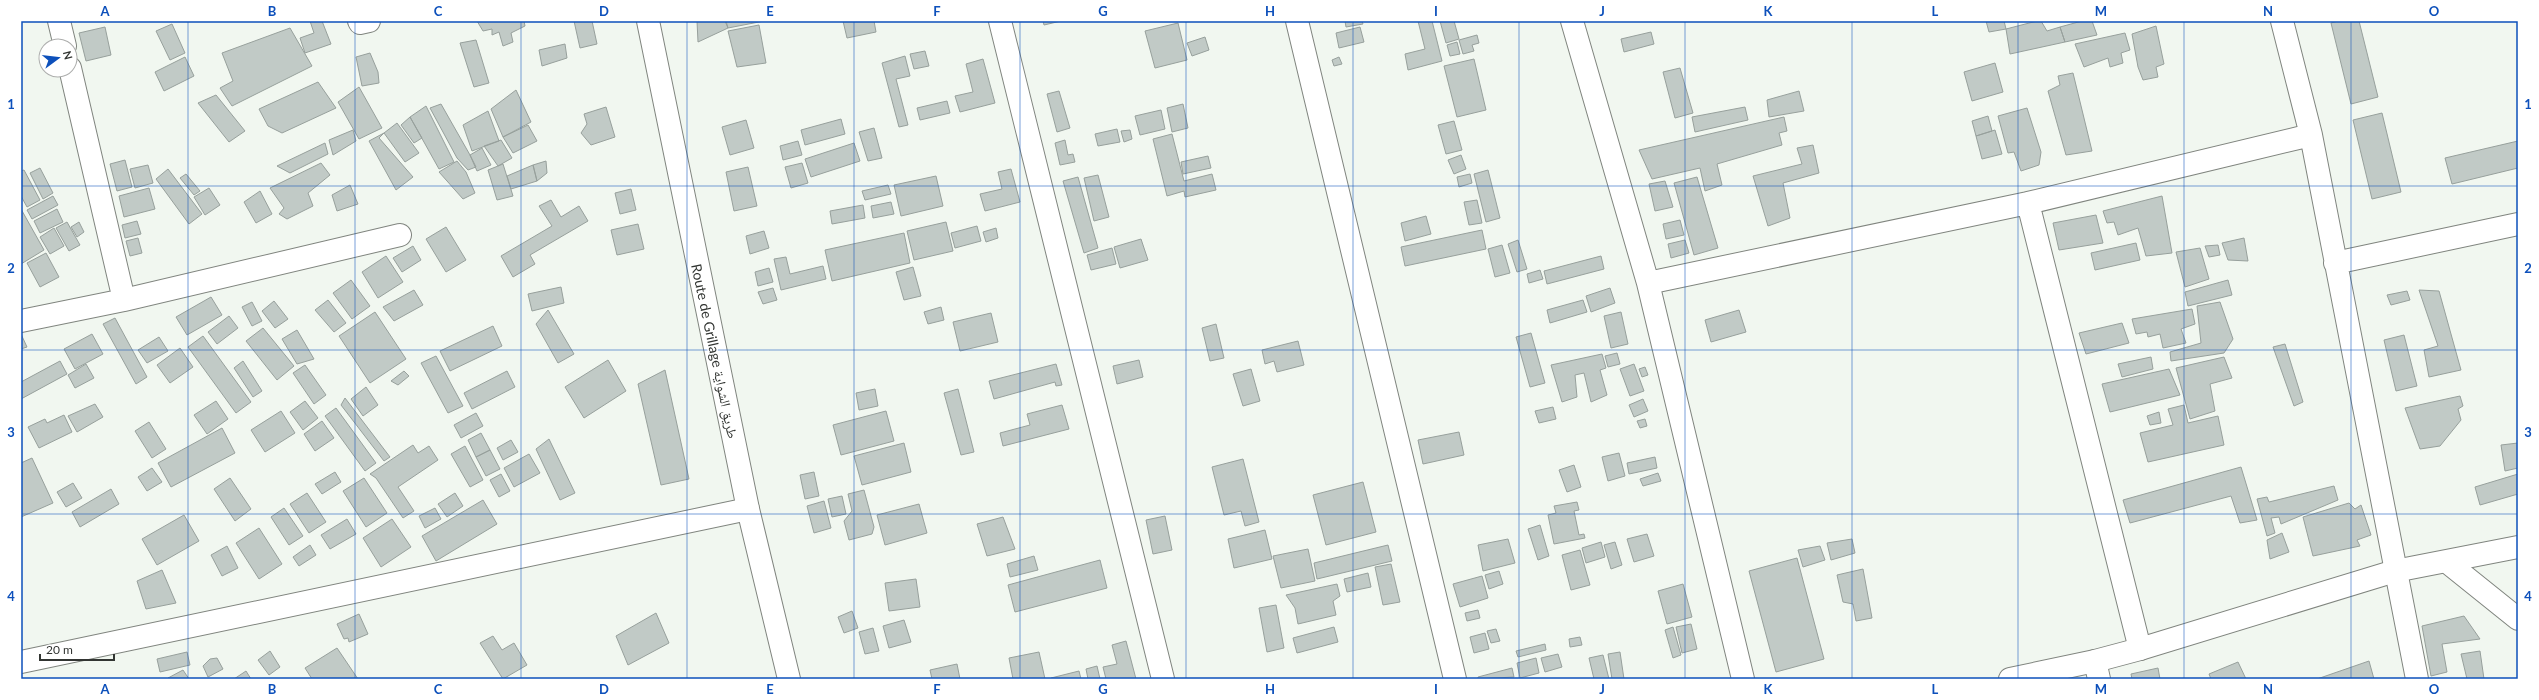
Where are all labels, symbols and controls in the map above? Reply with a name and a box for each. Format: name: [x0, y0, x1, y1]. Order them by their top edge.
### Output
text: A: [99, 3, 110, 19]
text: B: [268, 3, 277, 19]
text: C: [434, 3, 443, 19]
text: D: [599, 3, 609, 19]
text: E: [766, 3, 774, 19]
text: F: [933, 3, 941, 19]
text: G: [1098, 3, 1108, 19]
text: H: [1265, 3, 1275, 19]
text: I: [1434, 3, 1438, 19]
text: J: [1599, 3, 1605, 19]
text: K: [1764, 3, 1774, 19]
text: L: [1932, 3, 1939, 19]
text: M: [2095, 3, 2107, 19]
text: N: [2263, 3, 2273, 19]
text: O: [2429, 3, 2440, 19]
north arrow: [38, 38, 78, 78]
text: N: [61, 50, 76, 61]
text: 1: [7, 96, 15, 112]
text: 1: [2524, 96, 2532, 112]
text: 2: [7, 260, 15, 276]
text: 2: [2524, 260, 2532, 276]
street label: Route de Grillage طريق الشواية: [686, 262, 742, 440]
text: 3: [7, 424, 15, 440]
text: 3: [2524, 424, 2532, 440]
text: 4: [7, 588, 15, 604]
text: 4: [2524, 588, 2532, 604]
scale bar: [40, 636, 114, 662]
text: 20 m: [46, 642, 73, 657]
text: A: [99, 681, 110, 697]
text: B: [268, 681, 277, 697]
text: C: [434, 681, 443, 697]
text: D: [599, 681, 609, 697]
text: E: [766, 681, 774, 697]
text: F: [933, 681, 941, 697]
text: G: [1098, 681, 1108, 697]
text: H: [1265, 681, 1275, 697]
text: I: [1434, 681, 1438, 697]
text: J: [1599, 681, 1605, 697]
text: K: [1764, 681, 1774, 697]
text: L: [1932, 681, 1939, 697]
text: M: [2095, 681, 2107, 697]
text: N: [2263, 681, 2273, 697]
text: O: [2429, 681, 2440, 697]

